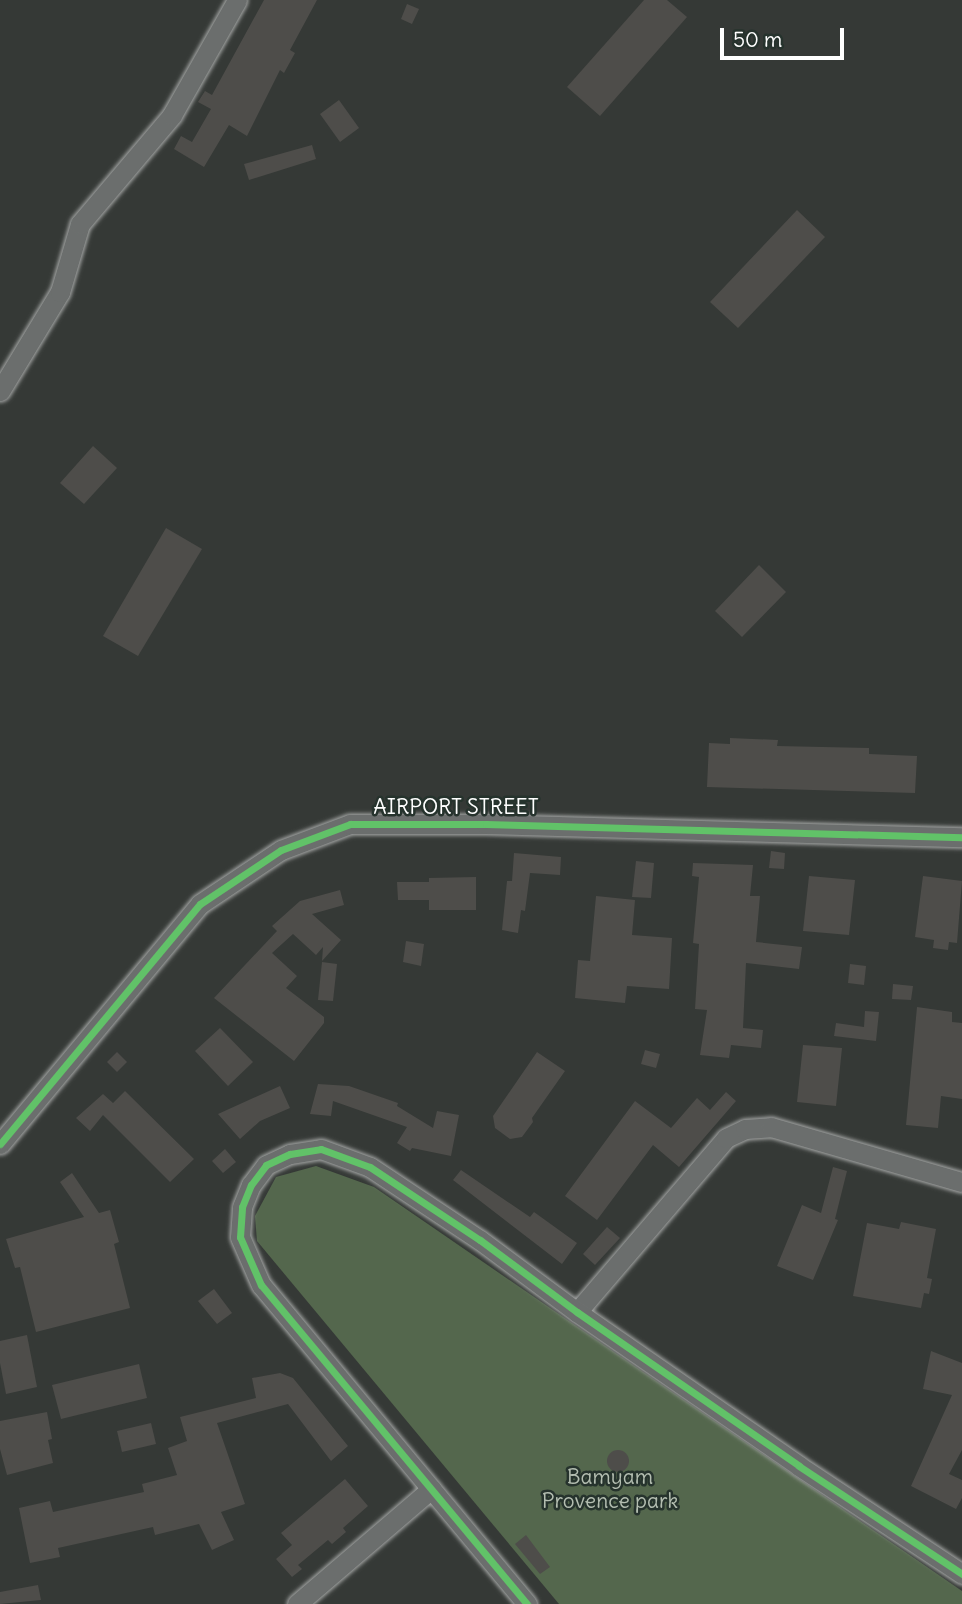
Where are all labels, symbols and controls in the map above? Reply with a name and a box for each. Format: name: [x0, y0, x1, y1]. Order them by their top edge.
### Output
scale bar: [724, 14, 848, 58]
text: 50 m: [733, 26, 782, 53]
street label: AIRPORT STREET: [373, 794, 539, 820]
park label: Bamyam Provence park: [542, 1464, 678, 1514]

